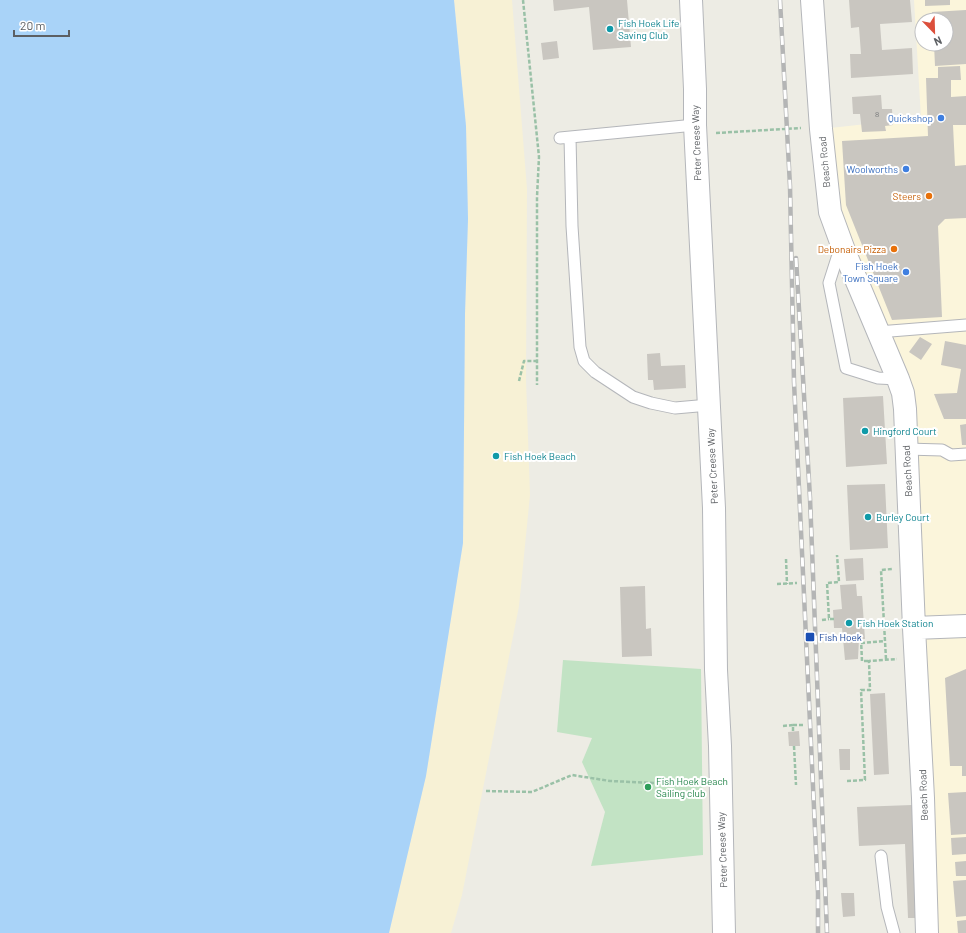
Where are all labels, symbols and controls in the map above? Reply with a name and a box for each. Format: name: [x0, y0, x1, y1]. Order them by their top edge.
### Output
scale bar: [14, 12, 69, 38]
north arrow: [914, 12, 954, 52]
place label: Fish Hoek Life Saving Club: [618, 17, 679, 41]
text: 20 m: [20, 18, 46, 32]
marker: Fish Hoek Life Saving Club: [605, 24, 615, 34]
text: N: [932, 34, 944, 49]
street label: Peter Creese Way: [689, 105, 703, 181]
house number: 8: [875, 109, 879, 119]
place label: Quickshop: [888, 112, 933, 124]
marker: Quickshop: [936, 113, 946, 123]
street label: Beach Road: [816, 136, 832, 188]
place label: Woolworths: [846, 163, 898, 175]
marker: Woolworths: [901, 164, 911, 174]
place label: Steers: [893, 190, 921, 202]
marker: Steers: [924, 191, 934, 201]
place label: Debonairs Pizza: [818, 243, 886, 255]
marker: Debonairs Pizza: [889, 244, 899, 254]
place label: Fish Hoek Town Square: [842, 260, 898, 284]
marker: Fish Hoek Town Square: [901, 267, 911, 277]
place label: Hingford Court: [873, 425, 937, 437]
marker: Hingford Court: [860, 426, 870, 436]
street label: Peter Creese Way: [704, 427, 720, 504]
street label: Beach Road: [900, 445, 914, 497]
place label: Fish Hoek Beach: [504, 450, 576, 462]
marker: Fish Hoek Beach: [491, 451, 501, 461]
place label: Burley Court: [876, 511, 930, 523]
marker: Burley Court: [863, 512, 873, 522]
place label: Fish Hoek Station: [857, 617, 933, 629]
marker: Fish Hoek Station: [844, 618, 854, 628]
marker: Fish Hoek: [804, 631, 816, 643]
place label: Fish Hoek: [819, 631, 862, 643]
street label: Beach Road: [916, 769, 930, 821]
place label: Fish Hoek Beach Sailing club: [656, 775, 728, 799]
marker: Fish Hoek Beach Sailing club: [643, 782, 653, 792]
street label: Peter Creese Way: [715, 812, 729, 888]

